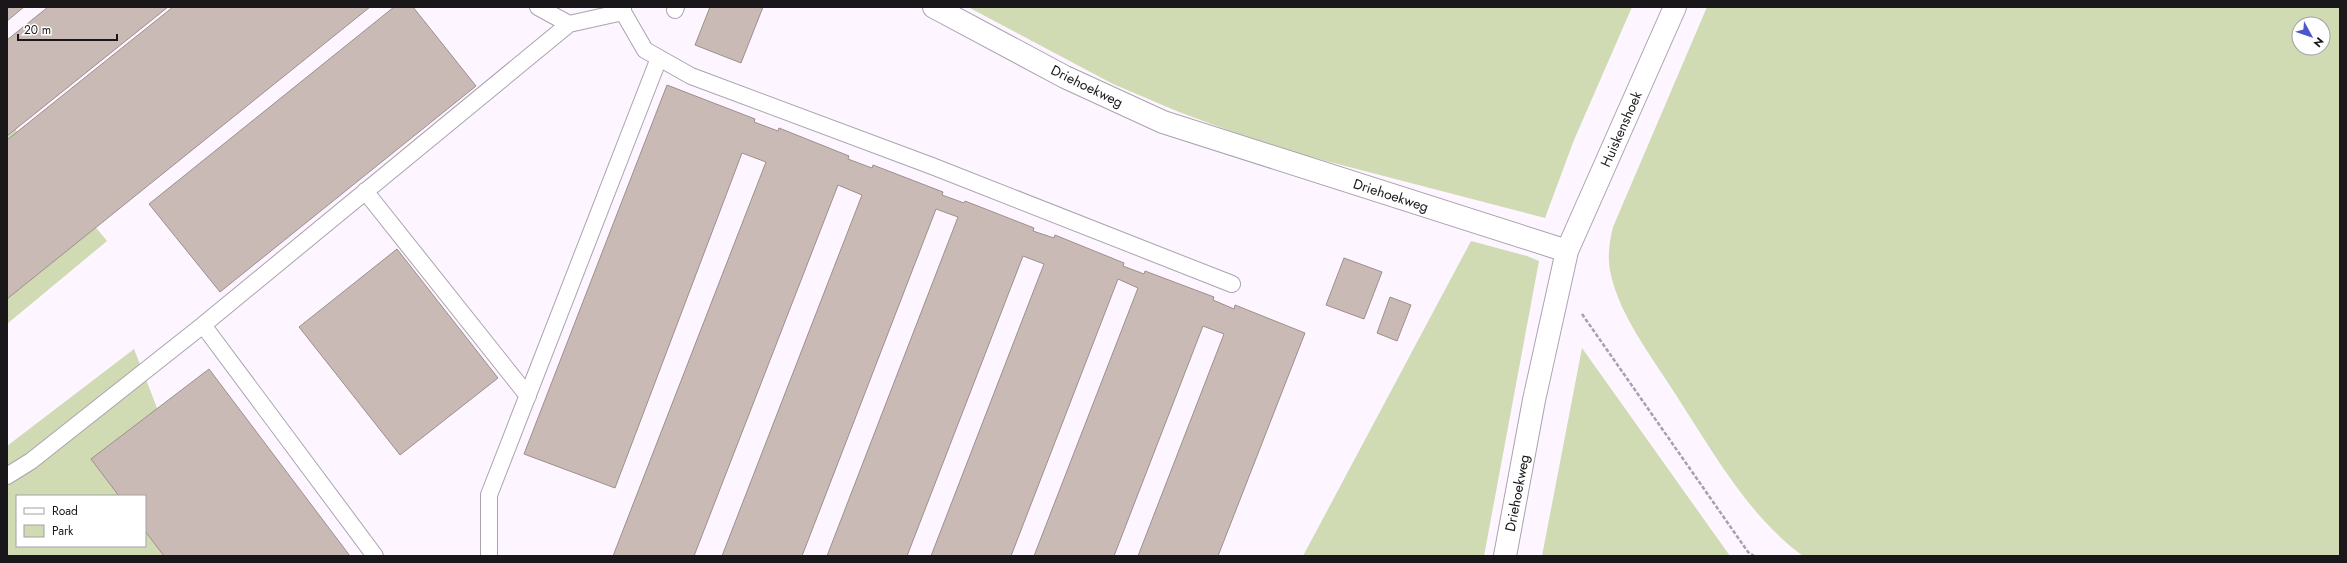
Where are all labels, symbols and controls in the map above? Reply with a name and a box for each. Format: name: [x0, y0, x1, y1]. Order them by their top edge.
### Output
scale bar: [18, 16, 117, 42]
north arrow: [2291, 16, 2331, 56]
text: 20 m: [24, 21, 51, 39]
text: N: [2310, 34, 2328, 51]
street label: Driehoekweg: [1047, 60, 1127, 112]
street label: Huiskenshoek: [1595, 87, 1647, 170]
street label: Driehoekweg: [1351, 173, 1431, 217]
street label: Driehoekweg: [1500, 453, 1534, 533]
legend: [16, 495, 146, 547]
text: Road: [52, 502, 78, 520]
text: Park: [52, 522, 74, 540]

